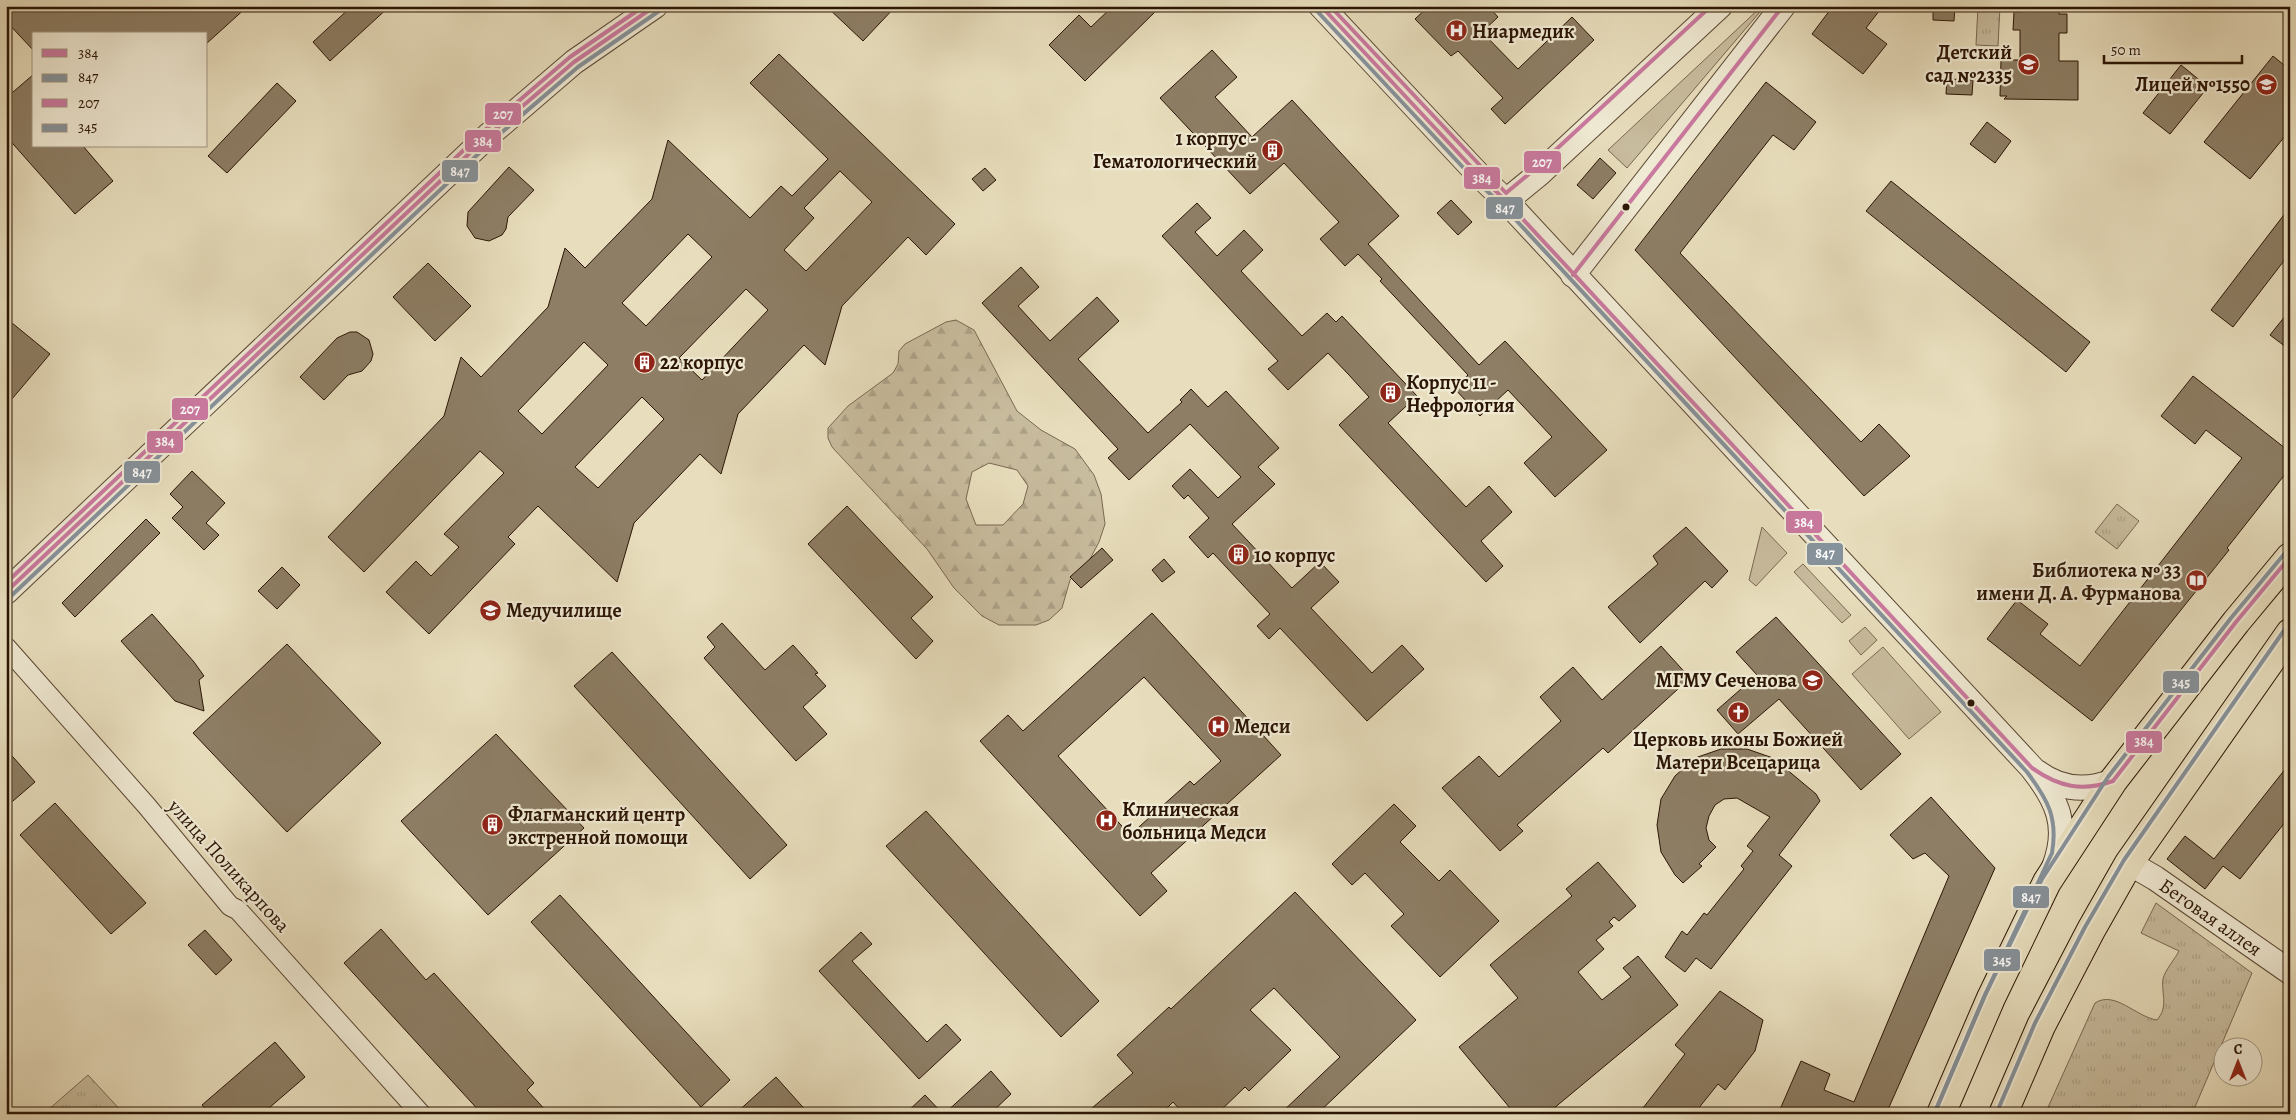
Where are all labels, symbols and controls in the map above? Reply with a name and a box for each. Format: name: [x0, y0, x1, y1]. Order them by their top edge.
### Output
place label: Ниармедик: [1472, 18, 1575, 45]
hospital icon: Ниармедик: [1444, 19, 1468, 43]
legend: [32, 32, 208, 148]
scale bar: [2104, 32, 2241, 64]
place label: Детский сад №2335: [1925, 39, 2012, 89]
text: 50 m: [2111, 40, 2141, 60]
text: 384: [78, 43, 99, 63]
school or university icon: Детский сад №2335: [2016, 52, 2040, 76]
text: 847: [78, 67, 99, 87]
place label: Лицей №1550: [2135, 71, 2250, 98]
school or university icon: Лицей №1550: [2254, 72, 2278, 96]
text: 207: [78, 93, 100, 113]
line badge: 207: [484, 102, 522, 126]
text: 207: [493, 105, 513, 124]
text: 345: [78, 117, 98, 137]
place label: 1 корпус - Гематологический: [1093, 125, 1257, 175]
line badge: 384: [464, 129, 502, 153]
text: 384: [473, 132, 493, 151]
building icon: 1 корпус - Гематологический: [1261, 138, 1285, 162]
line badge: 207: [1523, 150, 1562, 174]
text: 207: [1532, 153, 1552, 172]
line badge: 847: [441, 159, 479, 183]
text: 847: [450, 162, 470, 181]
line badge: 384: [1463, 166, 1501, 190]
text: 384: [1472, 169, 1492, 188]
line badge: 847: [1485, 196, 1524, 220]
text: 847: [1495, 199, 1515, 218]
unlabelled marker: [1621, 202, 1631, 212]
place label: 22 корпус: [660, 349, 744, 376]
building icon: 22 корпус: [632, 350, 656, 374]
place label: Корпус 11 - Нефрология: [1406, 369, 1515, 419]
building icon: Корпус 11 - Нефрология: [1378, 381, 1402, 405]
line badge: 207: [171, 397, 209, 421]
text: 207: [180, 400, 200, 419]
line badge: 384: [146, 430, 184, 454]
text: 384: [155, 432, 175, 451]
line badge: 847: [123, 460, 161, 484]
text: 847: [132, 463, 152, 482]
line badge: 384: [1785, 510, 1823, 534]
text: 384: [1794, 513, 1814, 532]
place label: 10 корпус: [1254, 542, 1335, 569]
line badge: 847: [1806, 542, 1844, 566]
building icon: 10 корпус: [1226, 543, 1250, 567]
text: 847: [1815, 544, 1835, 563]
place label: Библиотека № 33 имени Д. А. Фурманова: [1976, 557, 2181, 607]
library icon: Библиотека № 33 имени Д. А. Фурманова: [2185, 569, 2209, 593]
place label: Медучилище: [506, 597, 622, 624]
school or university icon: Медучилище: [478, 598, 502, 622]
place label: МГМУ Сеченова: [1656, 667, 1797, 694]
school or university icon: МГМУ Сеченова: [1801, 668, 1825, 692]
line badge: 345: [2162, 670, 2200, 694]
text: 345: [2172, 673, 2190, 692]
unlabelled marker: [1966, 698, 1976, 708]
church icon: Церковь иконы Божией Матери Всецарица: [1726, 701, 1750, 725]
place label: Медси: [1234, 713, 1291, 740]
hospital icon: Медси: [1206, 714, 1230, 738]
place label: Церковь иконы Божией Матери Всецарица: [1633, 726, 1843, 776]
line badge: 384: [2125, 730, 2163, 754]
text: 384: [2134, 732, 2154, 751]
street label: улица Поликарпова: [161, 793, 297, 939]
place label: Клиническая больница Медси: [1122, 796, 1267, 846]
place label: Флагманский центр экстренной помощи: [508, 801, 688, 851]
hospital icon: Клиническая больница Медси: [1094, 809, 1118, 833]
building icon: Флагманский центр экстренной помощи: [480, 813, 504, 837]
street label: Беговая аллея: [2154, 872, 2268, 962]
line badge: 847: [2012, 885, 2050, 909]
text: 847: [2021, 888, 2041, 907]
line badge: 345: [1983, 948, 2021, 972]
text: 345: [1993, 951, 2011, 970]
north arrow: [2214, 1038, 2264, 1088]
text: С: [2234, 1040, 2243, 1059]

